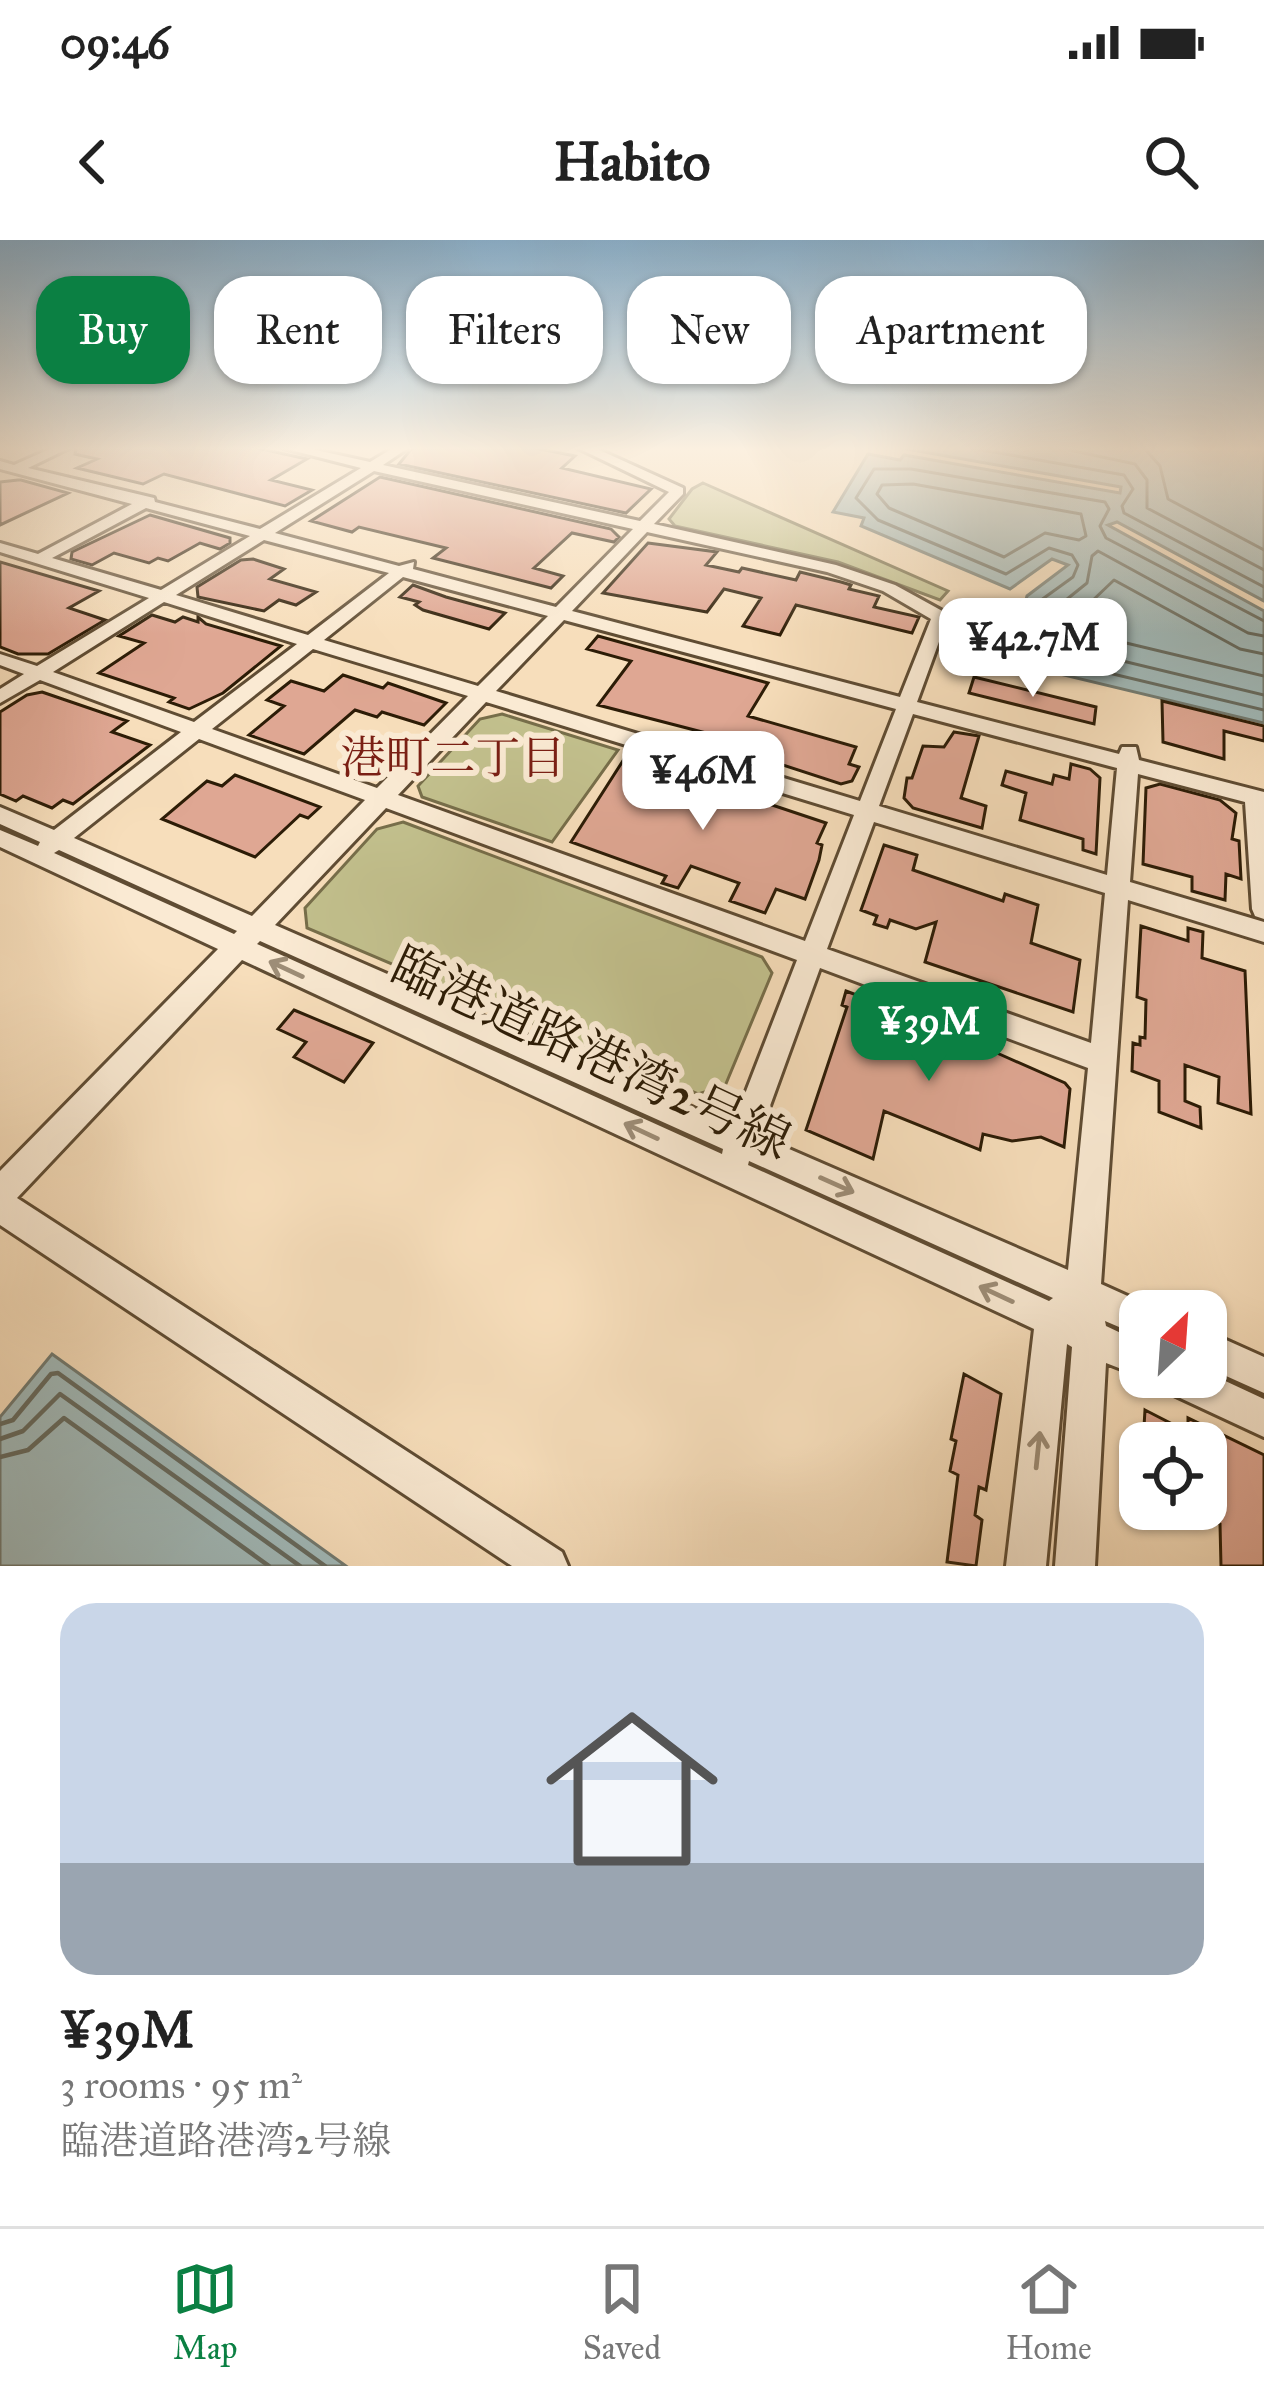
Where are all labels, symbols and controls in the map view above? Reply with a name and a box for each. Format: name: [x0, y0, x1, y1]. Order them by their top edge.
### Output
text: 09:46: [60, 15, 170, 70]
icon: back: [60, 129, 126, 195]
text: Habito: [554, 129, 710, 195]
icon: search: [1138, 129, 1204, 195]
chip: Buy: [36, 276, 190, 384]
chip: Rent: [214, 276, 382, 384]
chip: Filters: [406, 276, 603, 384]
chip: New: [627, 276, 791, 384]
chip: Apartment: [815, 276, 1087, 384]
pin: ¥42.7M: [935, 598, 1131, 700]
text: ¥42.7M: [966, 613, 1100, 661]
district label: 港町二丁目: [340, 730, 566, 785]
pin: ¥46M: [632, 731, 774, 833]
text: ¥46M: [649, 746, 757, 794]
street label: 臨港道路港湾2号線: [382, 933, 800, 1173]
one-way arrow: [269, 957, 305, 979]
pin: ¥39M: [858, 982, 1000, 1084]
text: ¥39M: [878, 997, 980, 1045]
one-way arrow: [624, 1119, 660, 1141]
one-way arrow: [818, 1176, 854, 1198]
one-way arrow: [978, 1282, 1014, 1304]
north arrow: [1119, 1290, 1227, 1398]
map controls: [1119, 1290, 1227, 1530]
button: locate: [1119, 1422, 1227, 1530]
one-way arrow: [1028, 1431, 1050, 1470]
icon: home: [524, 1681, 740, 1897]
text: ¥39M: [60, 1999, 194, 2061]
text: 3 rooms · 95 m²: [60, 2061, 302, 2109]
text: 臨港道路港湾2号線: [60, 2117, 391, 2165]
tab: Map: [172, 2256, 238, 2368]
tab: Saved: [583, 2256, 661, 2368]
tab: Home: [1005, 2256, 1092, 2368]

